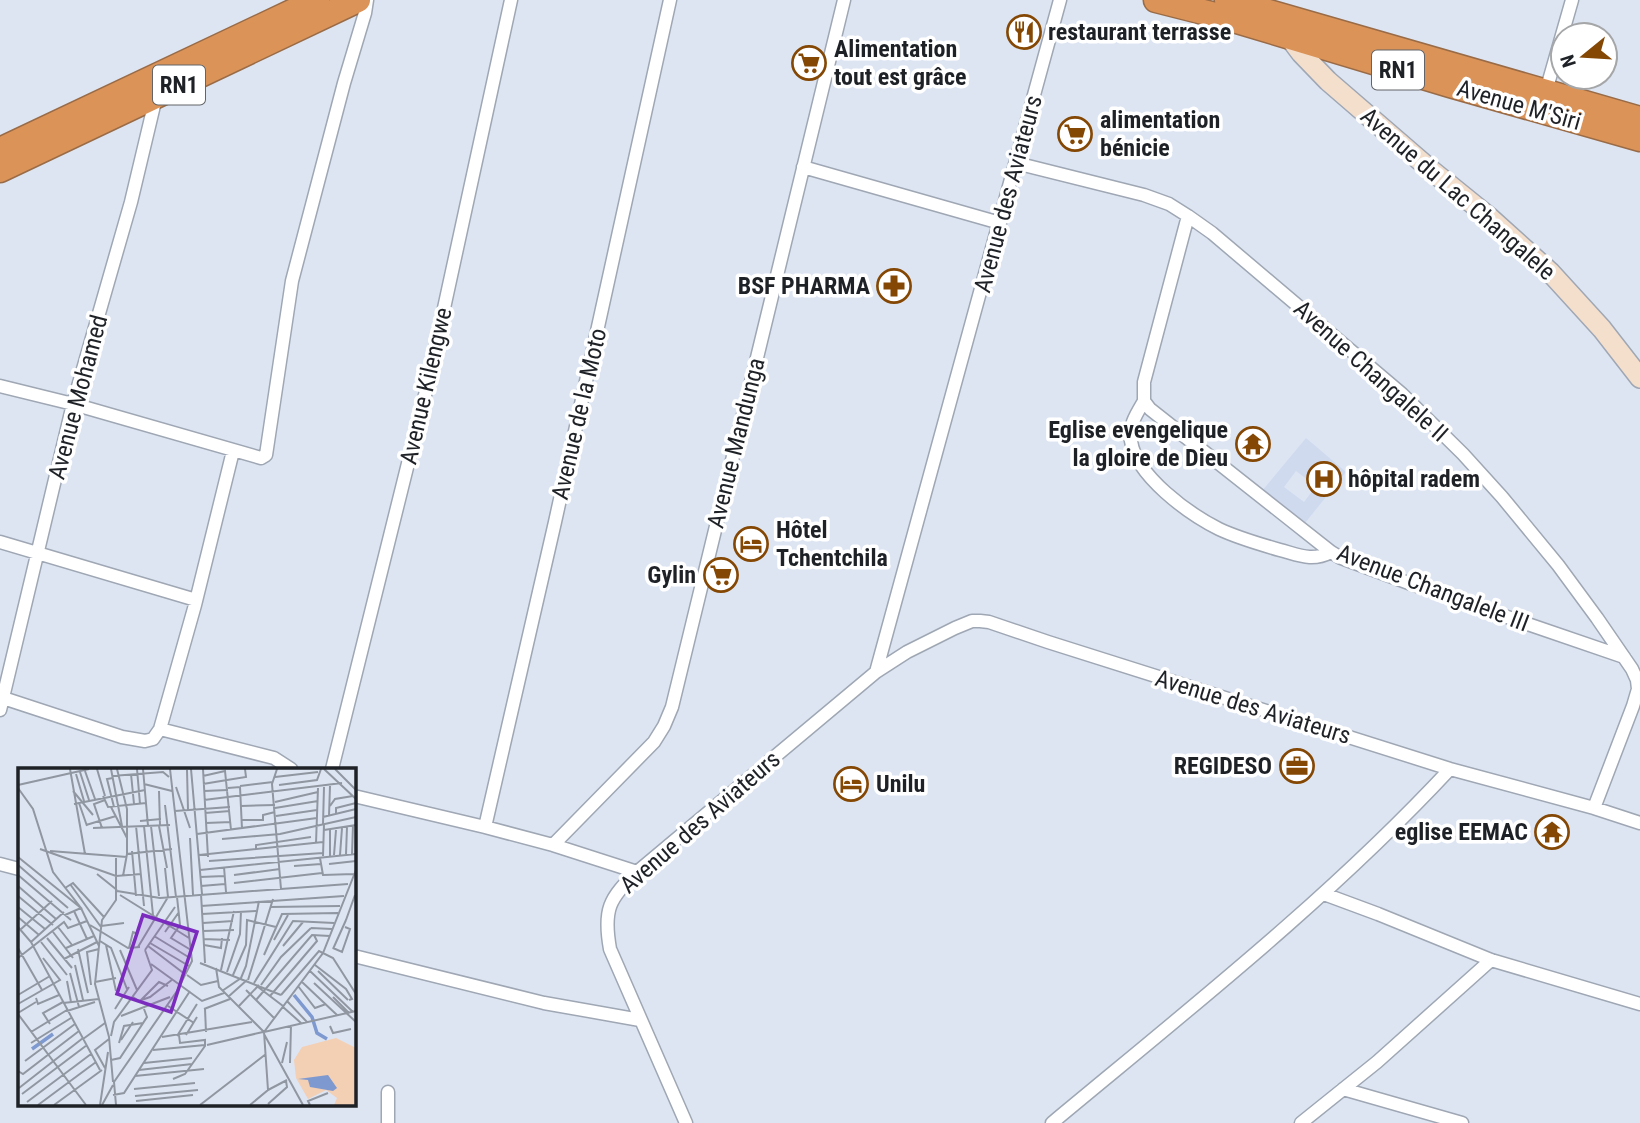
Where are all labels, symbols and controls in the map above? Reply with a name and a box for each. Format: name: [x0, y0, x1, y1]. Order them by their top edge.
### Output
restaurant icon: restaurant terrasse: [1005, 13, 1043, 51]
place label: restaurant terrasse: [1048, 18, 1231, 46]
north arrow: [1549, 21, 1619, 91]
place label: Alimentation tout est grâce: [834, 35, 966, 91]
supermarket icon: Alimentation tout est grâce: [790, 44, 828, 82]
road number: RN1: [1372, 50, 1424, 90]
text: N: [1556, 52, 1581, 70]
road number: RN1: [153, 66, 205, 104]
street label: Avenue M'Siri: [1454, 74, 1584, 136]
street label: Avenue des Aviateurs: [968, 92, 1048, 296]
street label: Avenue du Lac Changalele: [1355, 102, 1561, 286]
place label: alimentation bénicie: [1100, 106, 1220, 162]
supermarket icon: alimentation bénicie: [1056, 115, 1094, 153]
pharmacy icon: BSF PHARMA: [875, 267, 913, 305]
place label: BSF PHARMA: [738, 272, 871, 300]
street label: Avenue Changalele II: [1288, 295, 1454, 447]
street label: Avenue Kilengwe: [394, 305, 458, 467]
street label: Avenue Mohamed: [43, 312, 113, 482]
street label: Avenue de la Moto: [546, 326, 612, 502]
street label: Avenue Mandunga: [701, 355, 771, 531]
place label: Eglise evengelique la gloire de Dieu: [1048, 416, 1228, 472]
temple icon: Eglise evengelique la gloire de Dieu: [1234, 425, 1272, 463]
hospital icon: hôpital radem: [1305, 460, 1343, 498]
place label: hôpital radem: [1348, 465, 1480, 493]
place label: Hôtel Tchentchila: [776, 516, 888, 572]
hotel icon: Hôtel Tchentchila: [732, 525, 770, 563]
street label: Avenue Changalele III: [1333, 539, 1533, 637]
supermarket icon: Gylin: [702, 556, 740, 594]
place label: Gylin: [647, 561, 696, 589]
street label: Avenue des Aviateurs: [1152, 664, 1354, 750]
street label: Avenue des Aviateurs: [614, 745, 786, 899]
office icon: REGIDESO: [1278, 747, 1316, 785]
place label: REGIDESO: [1174, 752, 1272, 780]
hotel icon: Unilu: [832, 765, 870, 803]
inset map: [18, 768, 355, 1106]
place label: Unilu: [876, 770, 925, 798]
temple icon: eglise EEMAC: [1533, 813, 1571, 851]
place label: eglise EEMAC: [1395, 818, 1528, 846]

